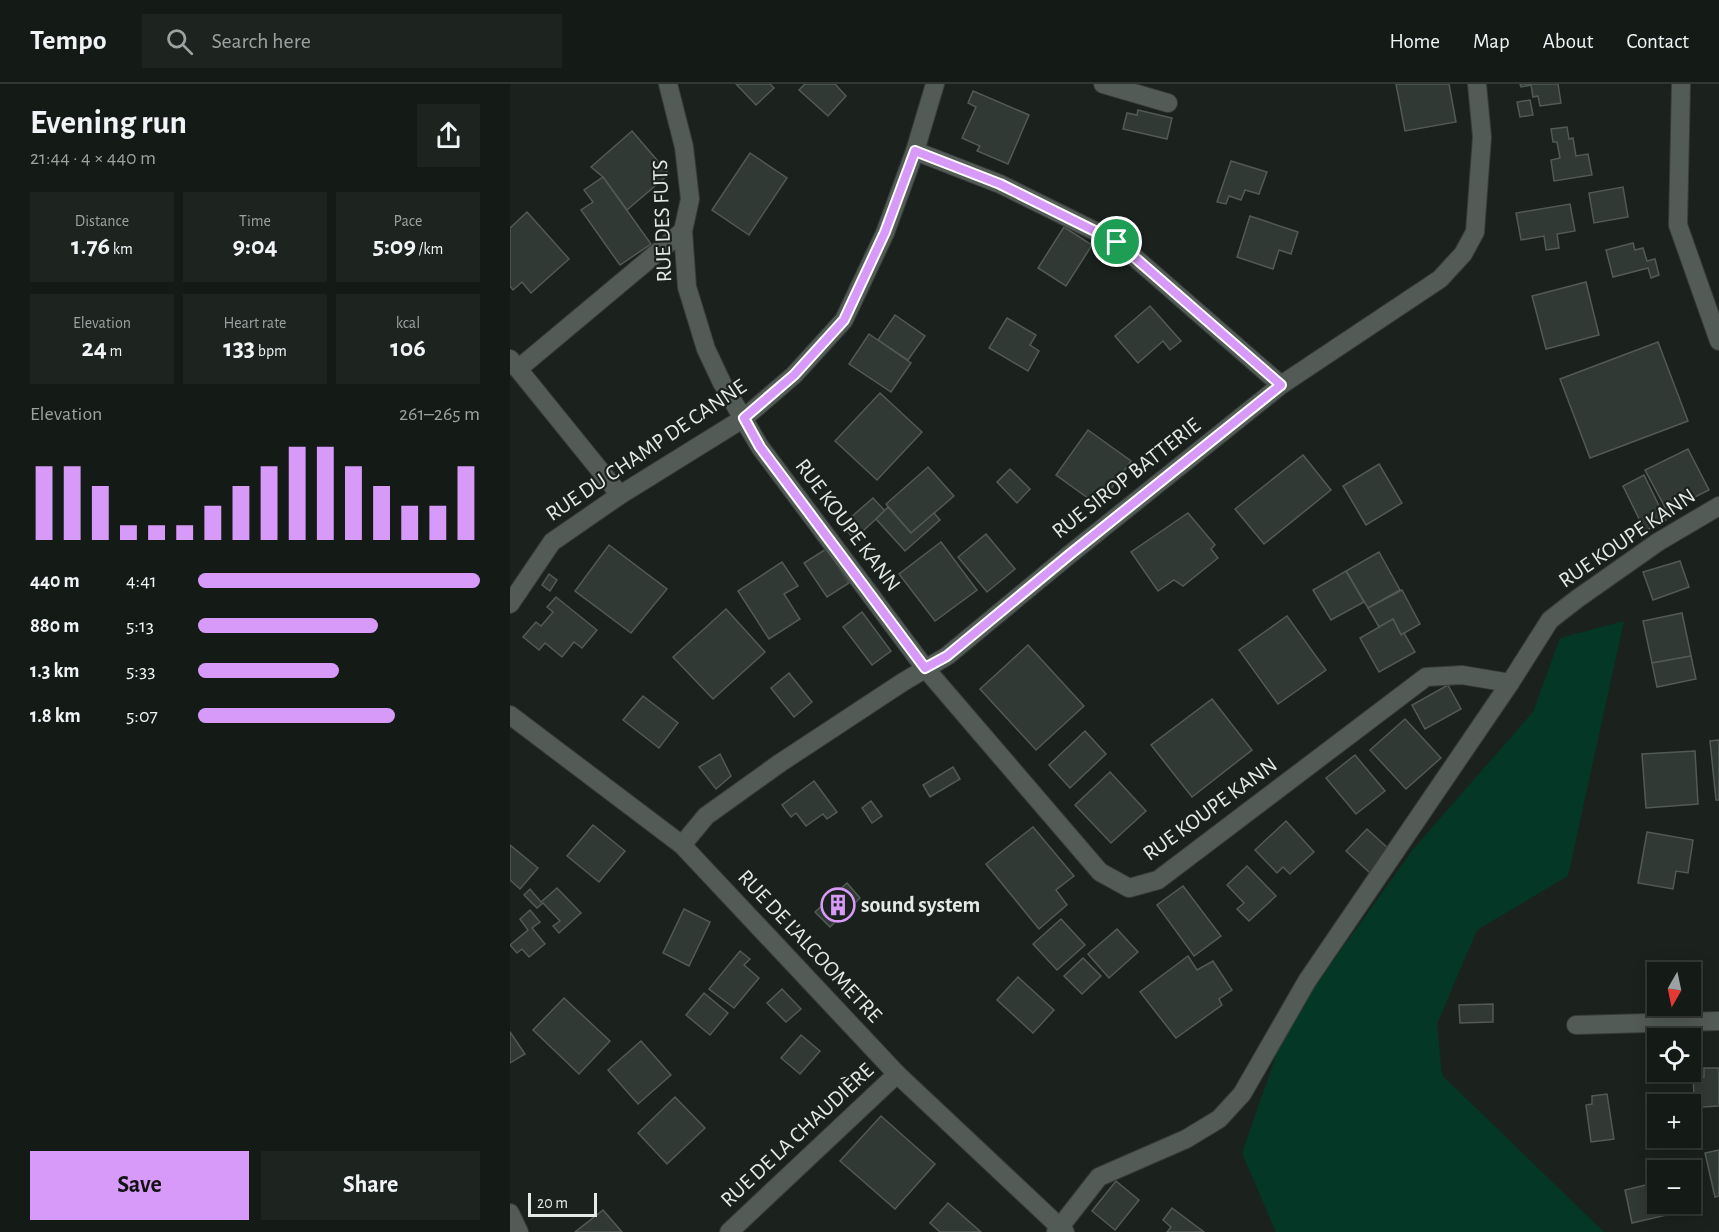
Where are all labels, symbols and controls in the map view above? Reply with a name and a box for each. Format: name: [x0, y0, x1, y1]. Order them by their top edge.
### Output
search box: [142, 14, 562, 68]
icon: search: [163, 25, 196, 58]
text: Tempo: [30, 27, 106, 55]
text: Search here: [211, 30, 311, 52]
text: Home: [1389, 31, 1440, 52]
text: Map: [1473, 31, 1510, 52]
text: About: [1543, 31, 1593, 52]
text: Contact: [1626, 31, 1689, 52]
button: share: [417, 104, 480, 167]
text: Evening run: [30, 107, 187, 140]
text: 21:44 · 4 × 440 m: [30, 148, 156, 168]
street label: RUE DES FUTS: [649, 159, 675, 283]
text: Distance: [75, 213, 129, 229]
text: Time: [239, 213, 271, 229]
text: Pace: [394, 213, 422, 229]
pin: [1091, 216, 1142, 267]
icon: arrive: [1100, 225, 1133, 258]
text: 1.76: [71, 233, 110, 259]
text: 9:04: [232, 233, 278, 259]
text: 5:09: [373, 233, 416, 259]
text: km: [110, 241, 133, 257]
text: /km: [416, 241, 443, 257]
text: Elevation: [73, 315, 131, 331]
text: Heart rate: [224, 315, 286, 331]
text: kcal: [396, 315, 420, 331]
text: 24: [82, 335, 107, 361]
text: 133: [223, 335, 255, 361]
text: 106: [390, 335, 426, 361]
text: m: [107, 343, 122, 359]
text: bpm: [255, 343, 287, 359]
street label: RUE DU CHAMP DE CANNE: [542, 375, 750, 525]
text: Elevation: [30, 404, 102, 424]
text: 261–265 m: [399, 404, 480, 424]
street label: RUE SIROP BATTERIE: [1048, 413, 1205, 542]
street label: RUE KOUPE KANN: [791, 455, 905, 595]
street label: RUE KOUPE KANN: [1555, 484, 1699, 592]
text: 440 m: [30, 571, 80, 591]
text: 4:41: [126, 571, 157, 591]
text: 880 m: [30, 616, 79, 636]
text: 5:13: [126, 616, 154, 636]
text: 1.3 km: [30, 661, 79, 681]
text: 5:33: [126, 661, 155, 681]
text: 1.8 km: [30, 706, 81, 726]
text: 5:07: [126, 706, 158, 726]
street label: RUE KOUPE KANN: [1139, 753, 1281, 865]
street label: RUE DE L'ALCOOMETRE: [734, 866, 886, 1027]
building icon: sound system: [820, 887, 856, 923]
place label: sound system: [861, 894, 980, 917]
north arrow: [1647, 962, 1701, 1016]
map controls: [1647, 962, 1701, 1214]
button: locate: [1647, 1028, 1701, 1082]
street label: RUE DE LA CHAUDIÈRE: [716, 1058, 878, 1211]
button: +: [1647, 1094, 1701, 1148]
button: Save: [30, 1151, 249, 1220]
button: Share: [261, 1151, 480, 1220]
button: −: [1647, 1160, 1701, 1214]
scale bar: [528, 1190, 597, 1218]
text: 20 m: [537, 1195, 568, 1211]

